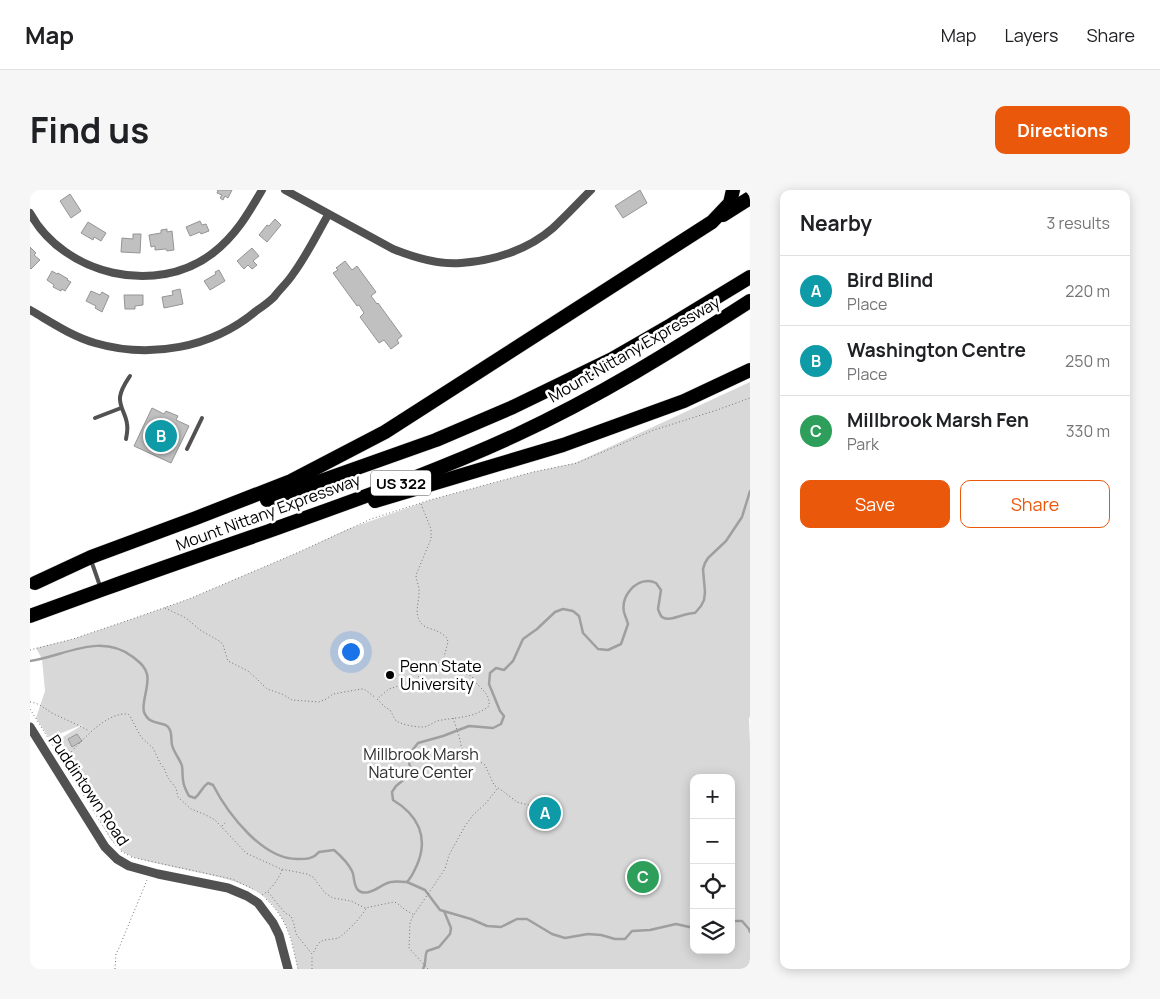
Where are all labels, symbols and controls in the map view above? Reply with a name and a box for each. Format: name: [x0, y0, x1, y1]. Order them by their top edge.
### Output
text: Map: [25, 18, 74, 51]
text: Map: [941, 23, 976, 47]
text: Layers: [1004, 23, 1058, 47]
text: Share: [1086, 23, 1135, 47]
text: Find us: [30, 106, 149, 154]
button: Directions: [995, 106, 1130, 154]
text: Nearby: [800, 209, 872, 237]
text: 3 results: [1047, 212, 1110, 234]
text: Bird Blind: [847, 267, 933, 293]
text: A: [811, 280, 821, 302]
text: 220 m: [1065, 280, 1110, 302]
street label: Mount Nittany Expressway: [544, 290, 724, 407]
text: Place: [847, 293, 887, 315]
text: Washington Centre: [847, 337, 1026, 363]
text: B: [811, 350, 821, 372]
text: 250 m: [1065, 350, 1110, 372]
text: Place: [847, 363, 887, 385]
text: Millbrook Marsh Fen: [847, 407, 1029, 433]
pin: B: [145, 417, 177, 455]
text: C: [810, 420, 822, 442]
text: 330 m: [1066, 420, 1110, 442]
text: Park: [847, 433, 879, 455]
street label: Mount Nittany Expressway: [173, 468, 364, 556]
road number: US 322: [371, 470, 431, 496]
button: Save: [800, 480, 950, 528]
button: Share: [960, 480, 1110, 528]
your location: [338, 639, 364, 665]
place label: Penn State University: [400, 655, 482, 695]
marker: Penn State University: [384, 669, 396, 681]
street label: Puddintown Road: [44, 730, 134, 850]
park label: Millbrook Marsh Nature Center: [363, 743, 479, 783]
map controls: [690, 774, 735, 954]
button: +: [690, 774, 735, 819]
pin: A: [529, 794, 561, 832]
button: −: [690, 819, 735, 864]
pin: C: [627, 858, 659, 896]
button: locate: [690, 864, 735, 909]
button: layers: [690, 909, 735, 954]

